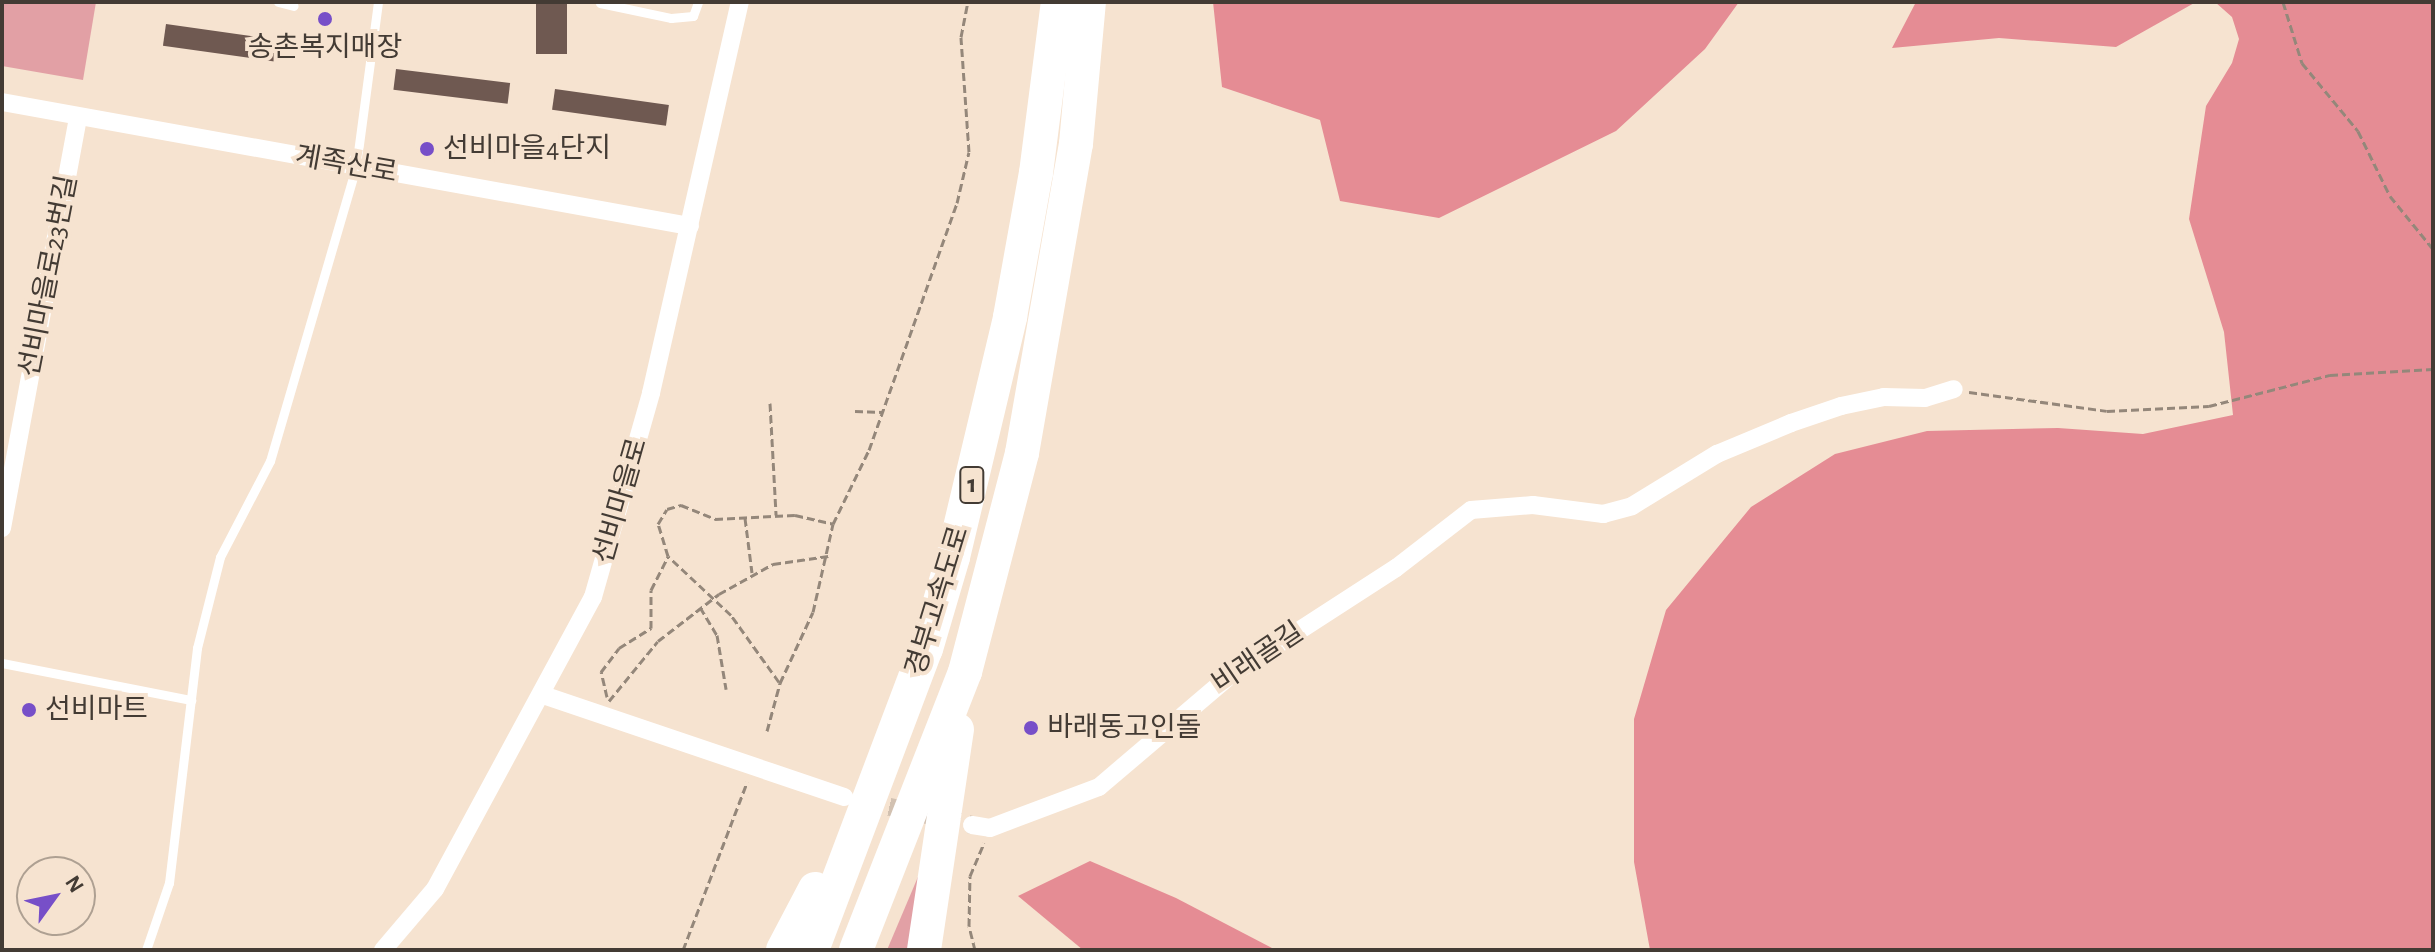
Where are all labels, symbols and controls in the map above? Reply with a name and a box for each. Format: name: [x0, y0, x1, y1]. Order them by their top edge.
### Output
marker: 송촌복지매장: [316, 10, 334, 28]
place label: 송촌복지매장: [248, 31, 402, 65]
place label: 선비마을4단지: [443, 132, 611, 166]
street label: 계족산로: [292, 140, 400, 190]
marker: 선비마을4단지: [418, 140, 436, 158]
street label: 선비마을로23번길: [13, 172, 85, 380]
street label: 선비마을로: [587, 434, 655, 568]
road number: 1: [958, 463, 986, 507]
street label: 경부고속도로: [899, 522, 977, 680]
street label: 비래골길: [1206, 615, 1310, 701]
place label: 선비마트: [45, 693, 148, 727]
marker: 선비마트: [20, 701, 38, 719]
place label: 바래동고인돌: [1047, 711, 1202, 745]
marker: 바래동고인돌: [1022, 719, 1040, 737]
north arrow: [16, 856, 96, 936]
text: N: [61, 872, 88, 896]

